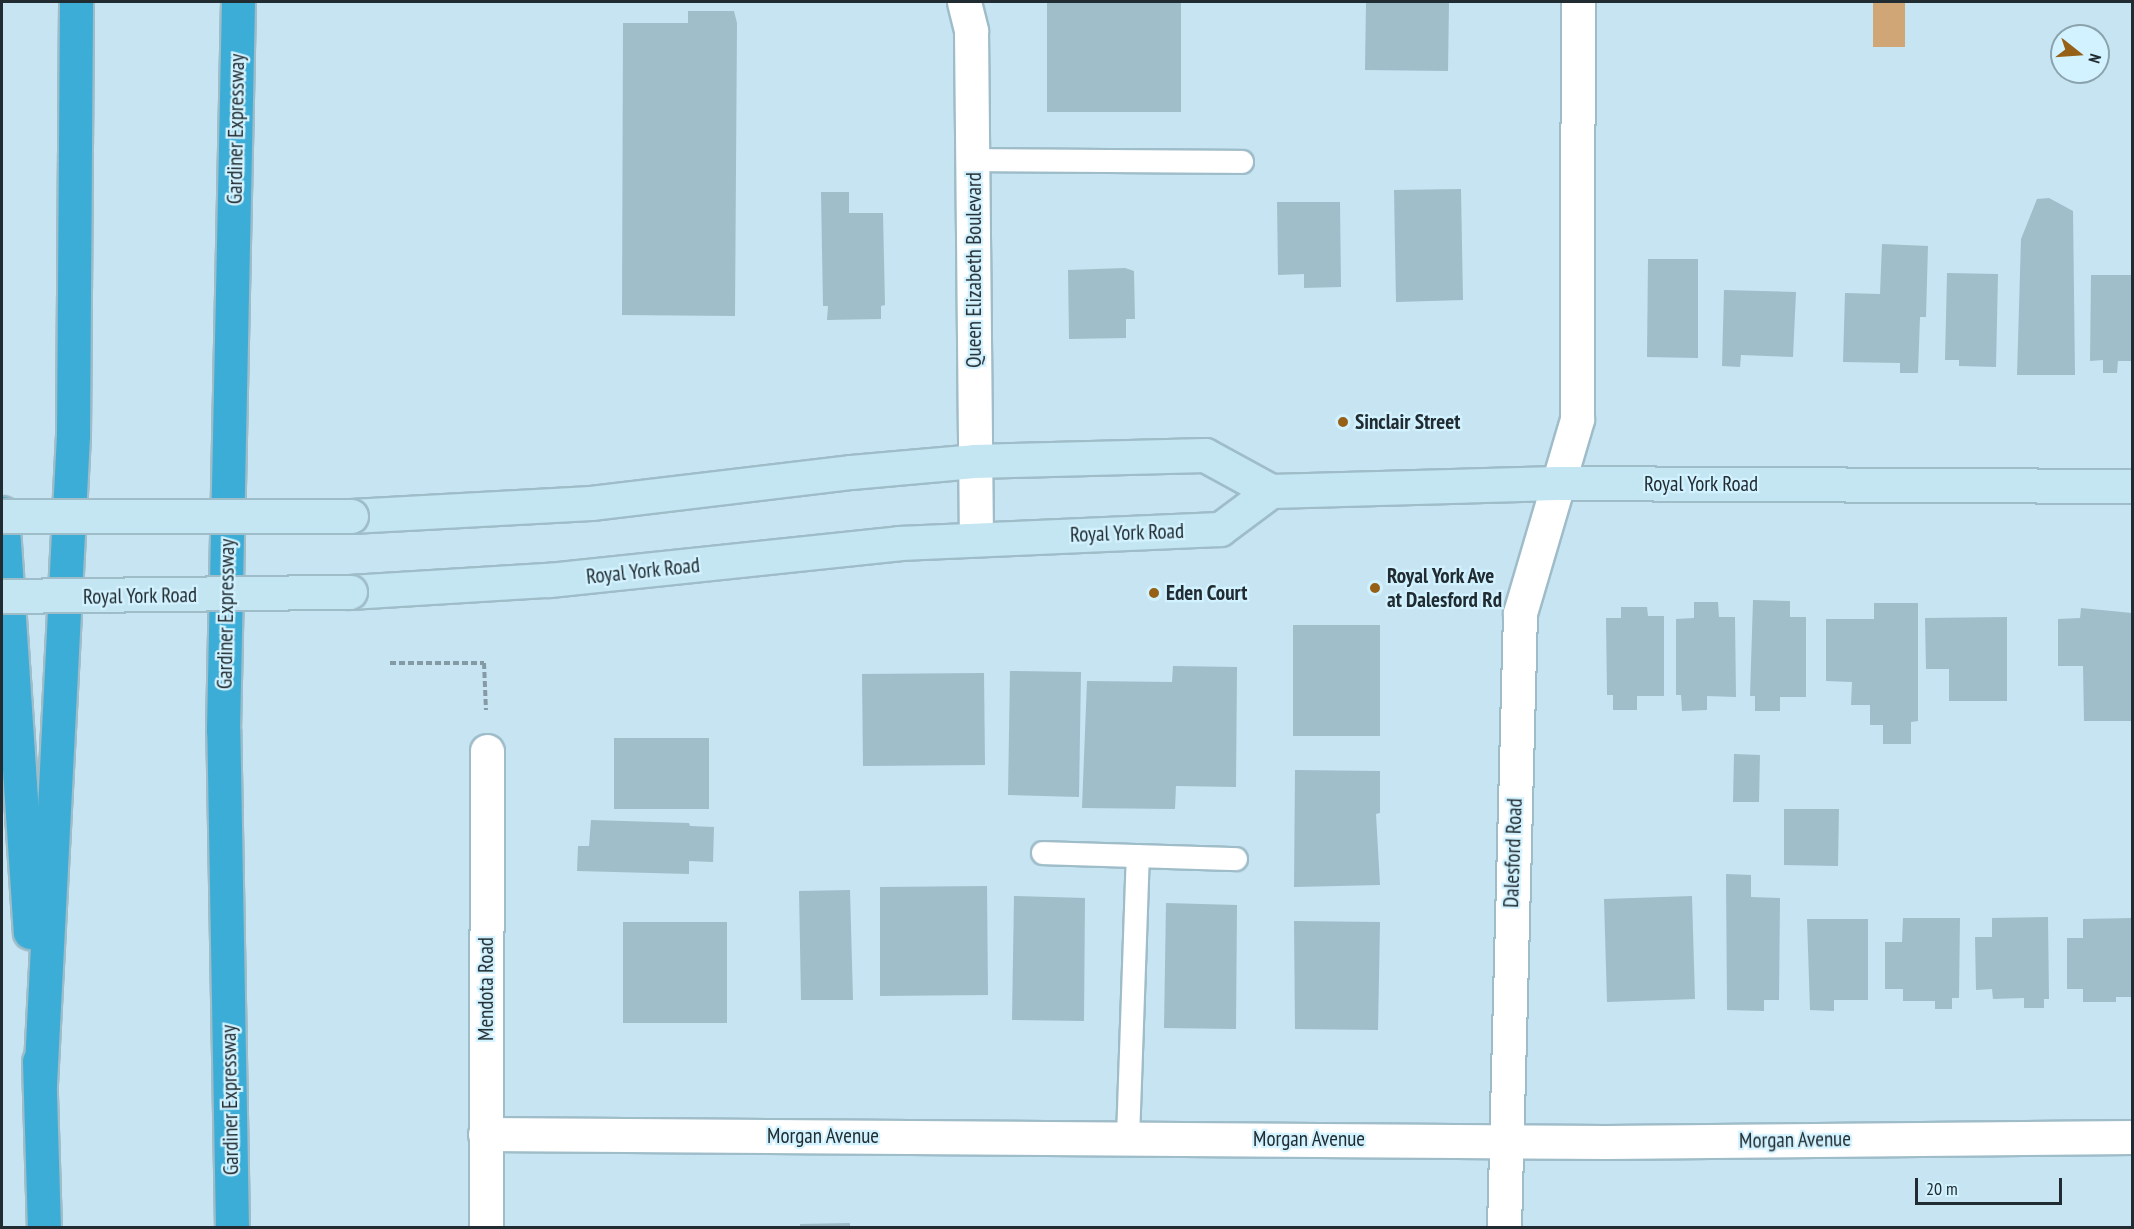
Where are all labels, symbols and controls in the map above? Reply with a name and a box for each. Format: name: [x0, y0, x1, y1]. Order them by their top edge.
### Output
north arrow: [2050, 24, 2110, 84]
text: N: [2084, 52, 2106, 66]
street label: Gardiner Expressway: [222, 54, 250, 204]
street label: Queen Elizabeth Boulevard: [961, 172, 987, 368]
place label: Sinclair Street: [1355, 409, 1460, 435]
marker: Sinclair Street: [1336, 415, 1350, 429]
street label: Royal York Road: [1643, 471, 1759, 497]
street label: Royal York Road: [1069, 518, 1185, 548]
street label: Gardiner Expressway: [212, 539, 240, 689]
street label: Royal York Road: [584, 552, 702, 590]
place label: Royal York Ave at Dalesford Rd: [1387, 563, 1502, 613]
place label: Eden Court: [1166, 580, 1248, 606]
marker: Royal York Ave at Dalesford Rd: [1368, 581, 1382, 595]
street label: Royal York Road: [82, 582, 198, 610]
marker: Eden Court: [1147, 586, 1161, 600]
street label: Dalesford Road: [1498, 798, 1528, 908]
street label: Mendota Road: [473, 937, 499, 1041]
street label: Gardiner Expressway: [216, 1025, 244, 1175]
street label: Morgan Avenue: [767, 1123, 879, 1149]
street label: Morgan Avenue: [1253, 1126, 1365, 1152]
street label: Morgan Avenue: [1739, 1126, 1851, 1154]
scale bar: [1918, 1166, 2065, 1204]
text: 20 m: [1926, 1177, 1958, 1200]

